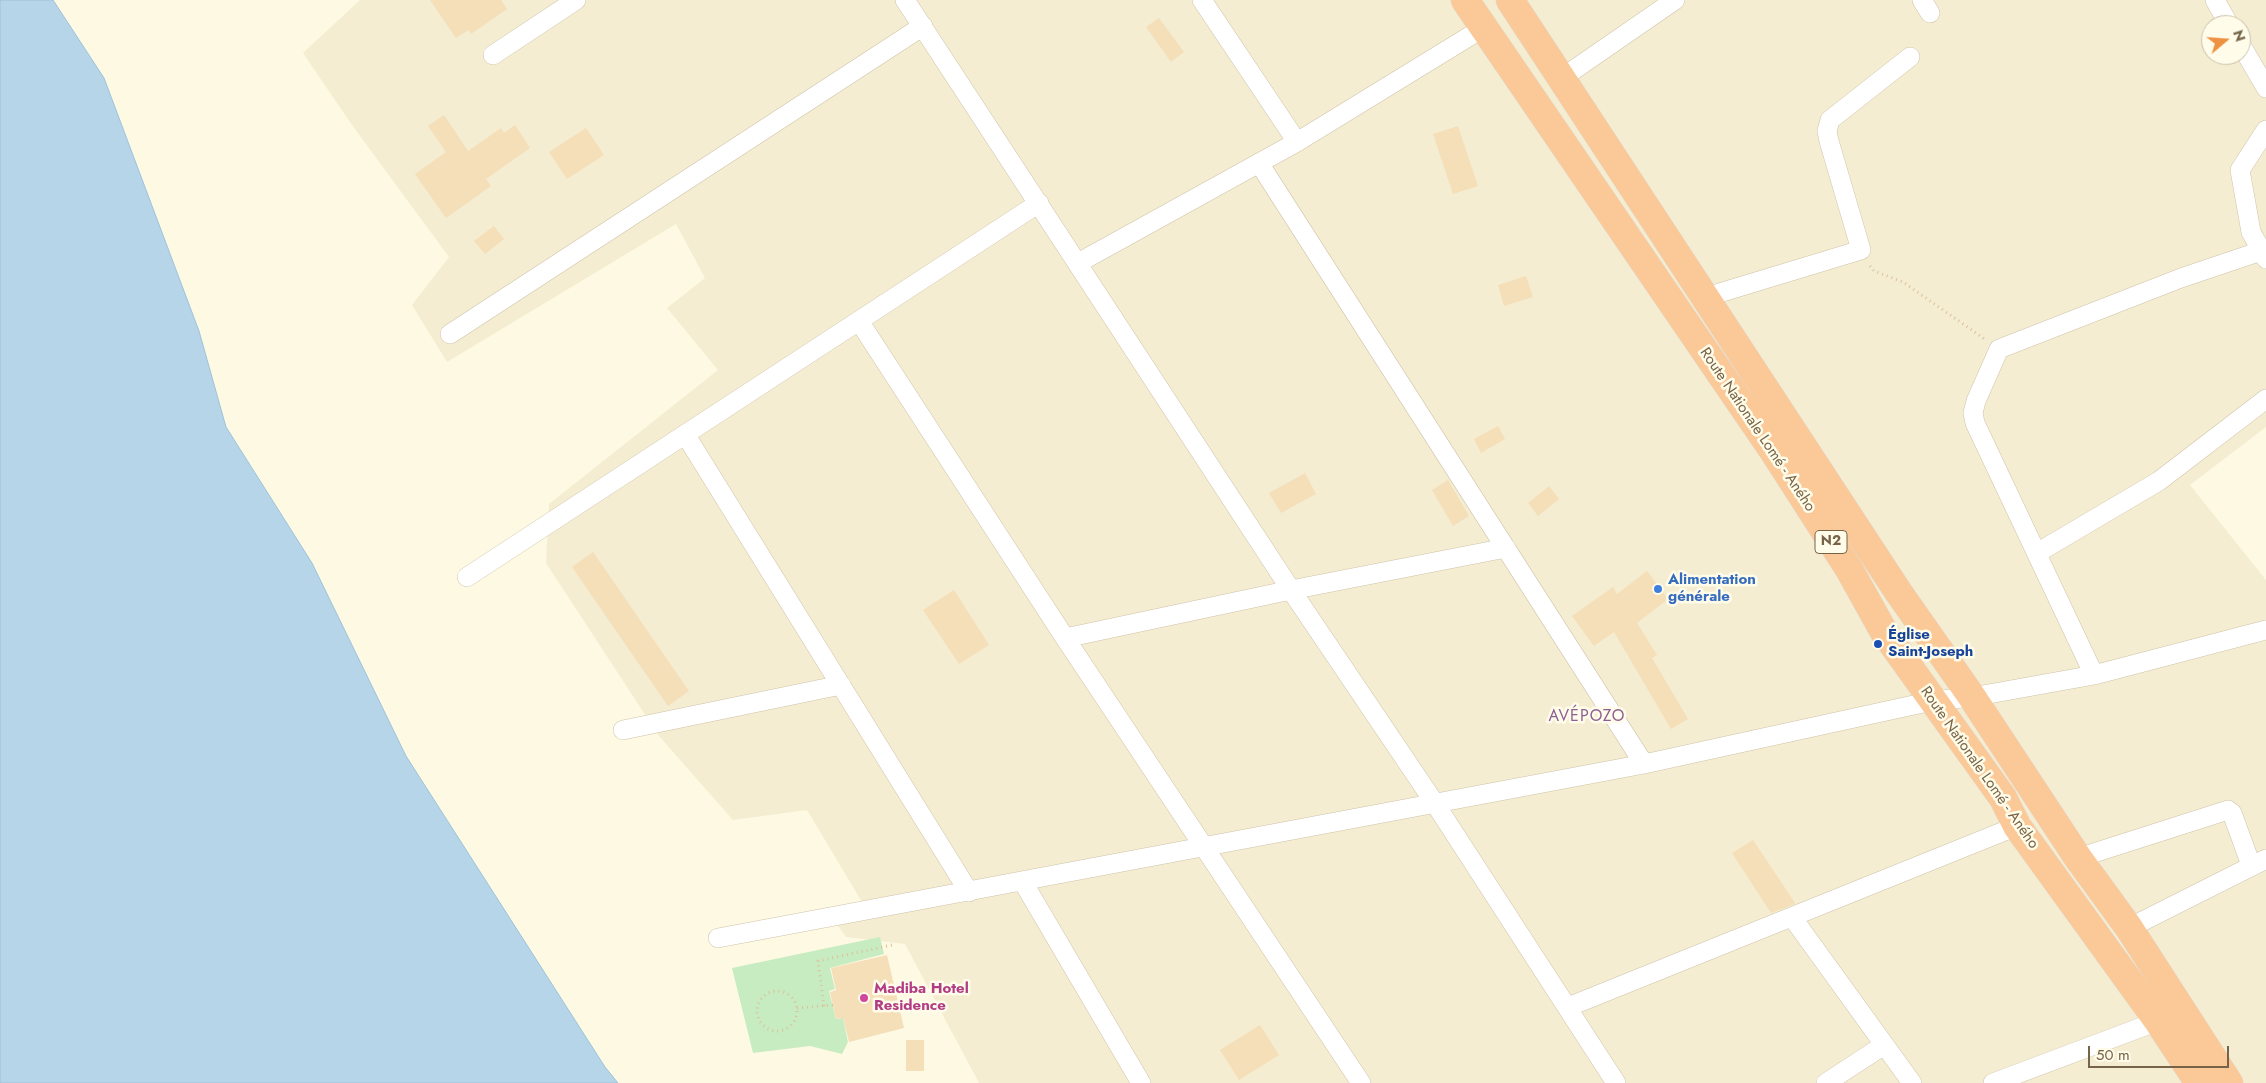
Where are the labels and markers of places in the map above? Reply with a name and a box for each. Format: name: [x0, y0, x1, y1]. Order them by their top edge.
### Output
place label: Alimentation générale: [1668, 571, 1756, 606]
marker: Alimentation générale: [1652, 583, 1664, 595]
place label: Église Saint-Joseph: [1888, 626, 1973, 661]
marker: Église Saint-Joseph: [1872, 638, 1884, 650]
place label: Madiba Hotel Residence: [874, 980, 969, 1015]
marker: Madiba Hotel Residence: [858, 992, 870, 1004]

